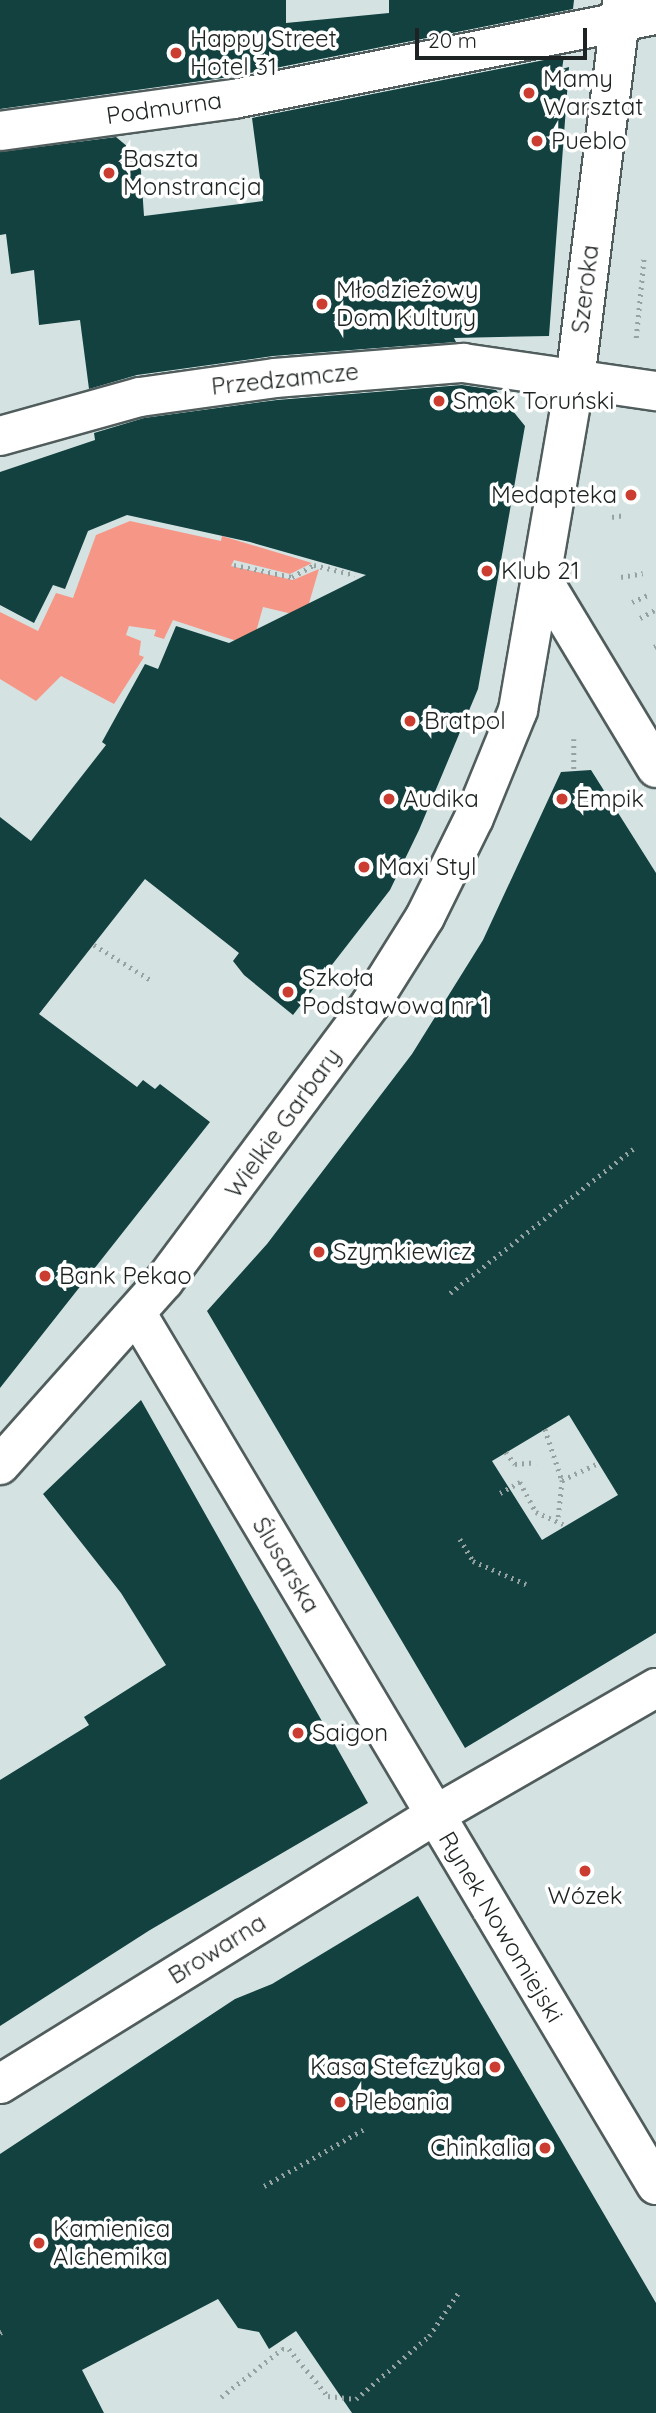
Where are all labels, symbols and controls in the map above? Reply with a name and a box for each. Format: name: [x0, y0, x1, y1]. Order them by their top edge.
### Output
scale bar: [418, 14, 590, 58]
place label: Happy Street Hotel 31: [190, 25, 337, 81]
text: 20 m: [428, 27, 477, 53]
marker: Happy Street Hotel 31: [168, 45, 184, 61]
place label: Mamy Warsztat: [543, 65, 643, 121]
marker: Mamy Warsztat: [521, 85, 537, 101]
street label: Podmurna: [104, 86, 224, 130]
place label: Pueblo: [551, 127, 627, 155]
marker: Pueblo: [529, 133, 545, 149]
place label: Baszta Monstrancja: [123, 145, 261, 201]
marker: Baszta Monstrancja: [101, 165, 117, 181]
street label: Szeroka: [565, 243, 605, 335]
place label: Młodzieżowy Dom Kultury: [336, 276, 478, 332]
marker: Młodzieżowy Dom Kultury: [314, 296, 330, 312]
street label: Przedzamcze: [210, 357, 360, 401]
place label: Smok Toruński: [453, 387, 614, 415]
marker: Smok Toruński: [431, 393, 447, 409]
place label: Medapteka: [491, 481, 617, 509]
marker: Medapteka: [623, 487, 639, 503]
place label: Klub 21: [501, 557, 580, 585]
marker: Klub 21: [479, 563, 495, 579]
place label: Bratpol: [424, 707, 506, 735]
marker: Bratpol: [402, 713, 418, 729]
place label: Audika: [403, 785, 479, 813]
place label: Empik: [576, 785, 644, 813]
marker: Audika: [381, 791, 397, 807]
marker: Empik: [554, 791, 570, 807]
place label: Maxi Styl: [378, 853, 476, 881]
marker: Maxi Styl: [356, 859, 372, 875]
place label: Szkoła Podstawowa nr 1: [302, 964, 489, 1020]
marker: Szkoła Podstawowa nr 1: [280, 984, 296, 1000]
street label: Wielkie Garbary: [219, 1042, 347, 1204]
place label: Szymkiewicz: [333, 1238, 472, 1266]
marker: Szymkiewicz: [311, 1244, 327, 1260]
place label: Bank Pekao: [59, 1262, 192, 1290]
marker: Bank Pekao: [37, 1268, 53, 1284]
street label: Ślusarska: [246, 1512, 326, 1618]
place label: Saigon: [312, 1719, 388, 1747]
marker: Saigon: [290, 1725, 306, 1741]
street label: Rynek Nowomiejski: [433, 1826, 569, 2028]
marker: Wózek: [577, 1863, 593, 1879]
place label: Wózek: [547, 1882, 623, 1910]
street label: Browarna: [163, 1908, 271, 1990]
place label: Kasa Stefczyka: [310, 2053, 481, 2081]
marker: Kasa Stefczyka: [487, 2059, 503, 2075]
place label: Plebania: [354, 2088, 450, 2116]
marker: Plebania: [332, 2094, 348, 2110]
place label: Chinkalia: [430, 2134, 531, 2162]
marker: Chinkalia: [537, 2140, 553, 2156]
place label: Kamienica Alchemika: [53, 2215, 170, 2271]
marker: Kamienica Alchemika: [31, 2235, 47, 2251]

